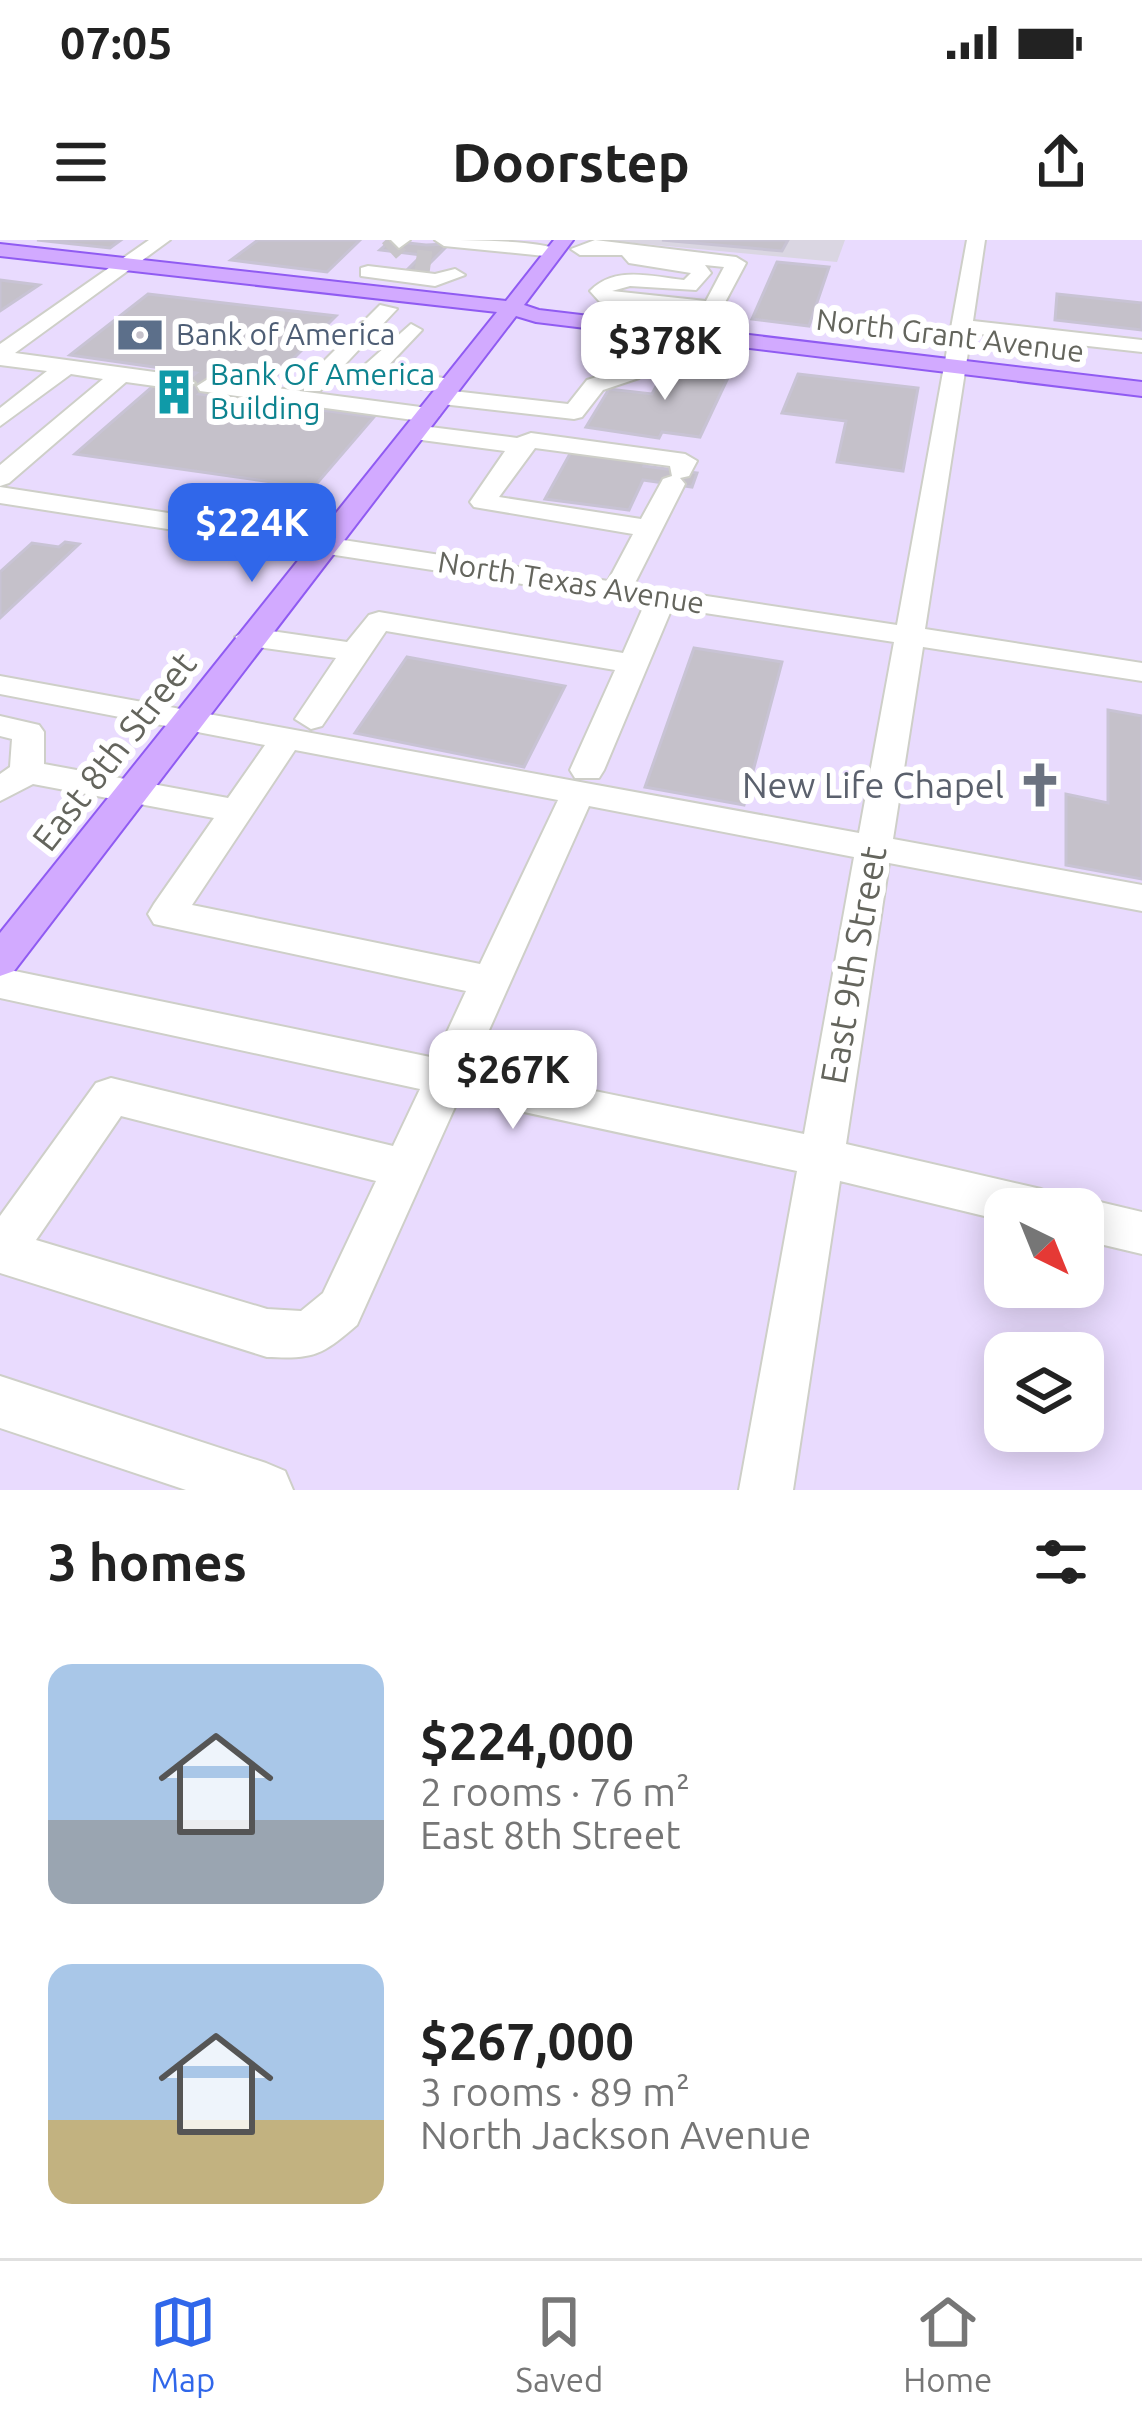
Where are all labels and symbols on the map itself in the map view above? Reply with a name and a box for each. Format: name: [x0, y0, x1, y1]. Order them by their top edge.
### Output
pin: $378K: [581, 301, 749, 403]
street label: North Grant Avenue: [814, 302, 1086, 368]
bank icon: Bank of America: [115, 310, 165, 360]
place label: Bank of America: [176, 317, 395, 351]
place label: Bank Of America Building: [210, 357, 435, 425]
building icon: Bank Of America Building: [149, 367, 199, 417]
pin: $224K: [168, 483, 336, 585]
street label: North Texas Avenue: [435, 544, 707, 620]
street label: East 8th Street: [23, 643, 204, 858]
church icon: New Life Chapel: [1015, 760, 1065, 810]
place label: New Life Chapel: [742, 764, 1004, 805]
street label: East 9th Street: [811, 843, 894, 1087]
pin: $267K: [429, 1030, 597, 1132]
north arrow: [984, 1188, 1104, 1308]

